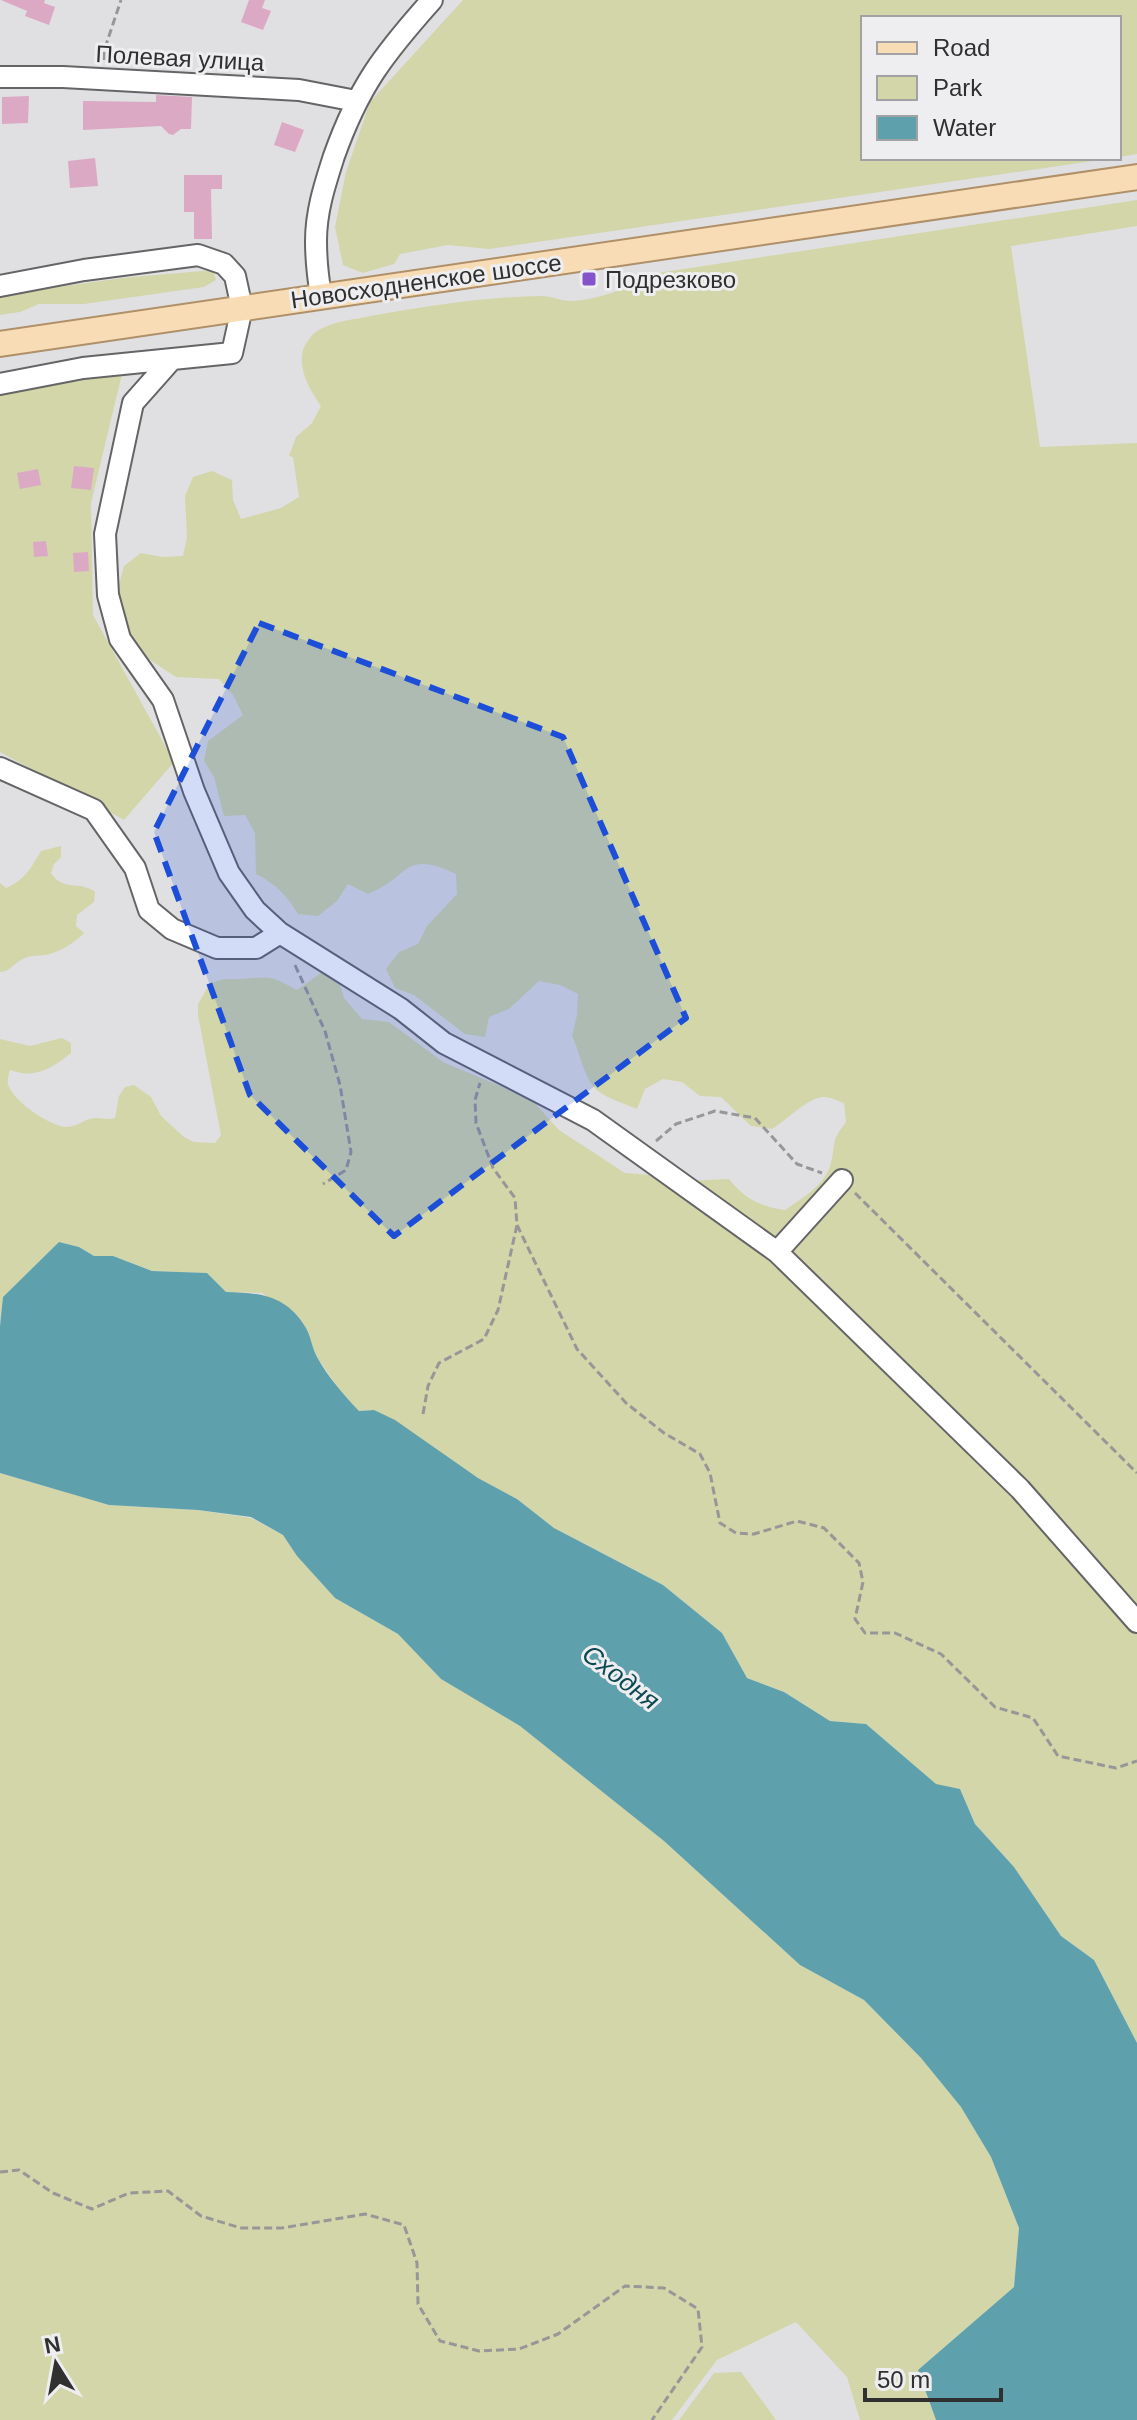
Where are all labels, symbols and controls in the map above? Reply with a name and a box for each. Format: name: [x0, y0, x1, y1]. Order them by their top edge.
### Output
legend: [861, 16, 1121, 160]
text: Road: [933, 34, 990, 61]
street label: Полевая улица: [95, 40, 266, 76]
text: Park: [933, 74, 983, 101]
text: Water: [933, 114, 996, 141]
street label: Новосходненское шоссе: [289, 249, 563, 313]
place label: Подрезково: [605, 266, 736, 293]
marker: Подрезково: [580, 270, 598, 288]
water label: Сходня: [577, 1638, 665, 1716]
north arrow: [16, 2324, 96, 2404]
text: N: [42, 2331, 62, 2359]
scale bar: [865, 2352, 1001, 2402]
text: 50 m: [877, 2366, 930, 2393]

